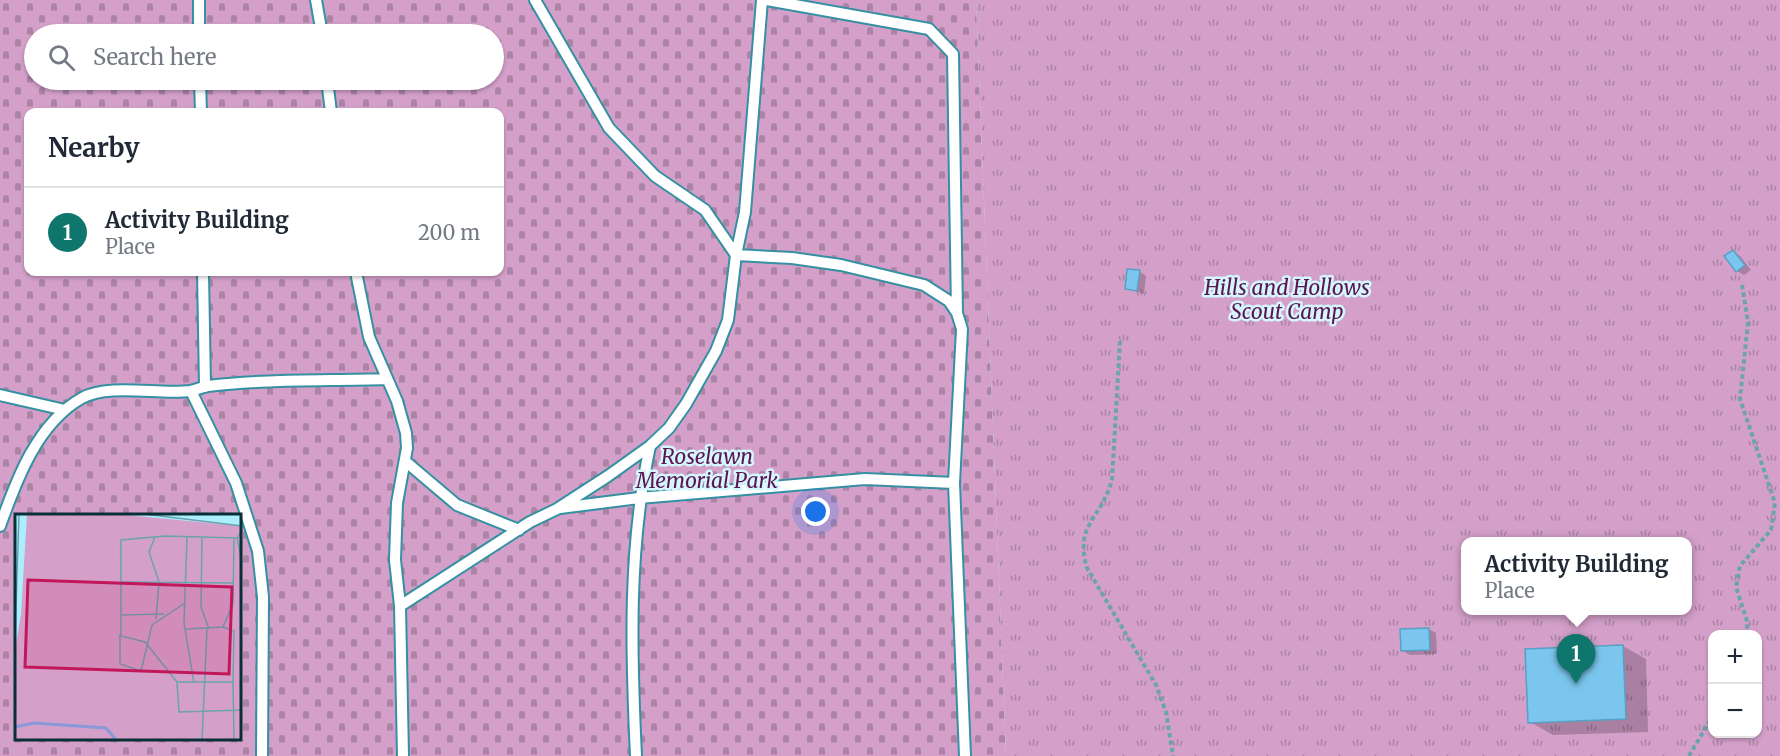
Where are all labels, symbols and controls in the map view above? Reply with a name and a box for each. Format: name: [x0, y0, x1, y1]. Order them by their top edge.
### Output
search box: [24, 24, 504, 90]
icon: search: [45, 41, 78, 74]
text: Search here: [93, 43, 216, 71]
text: Nearby: [48, 131, 140, 164]
text: Activity Building: [105, 206, 289, 234]
text: 1: [63, 220, 72, 245]
text: 200 m: [418, 220, 480, 245]
text: Place: [105, 234, 155, 259]
park label: Hills and Hollows Scout Camp: [1203, 274, 1370, 325]
park label: Roselawn Memorial Park: [635, 443, 779, 494]
your location: [801, 497, 830, 526]
inset map: [15, 514, 242, 741]
popup: [1461, 537, 1692, 615]
text: Activity Building: [1485, 550, 1668, 578]
text: Place: [1485, 578, 1535, 603]
map controls: [1708, 630, 1762, 738]
button: +: [1708, 630, 1762, 684]
pin: 1: [1556, 634, 1596, 684]
button: −: [1708, 684, 1762, 738]

